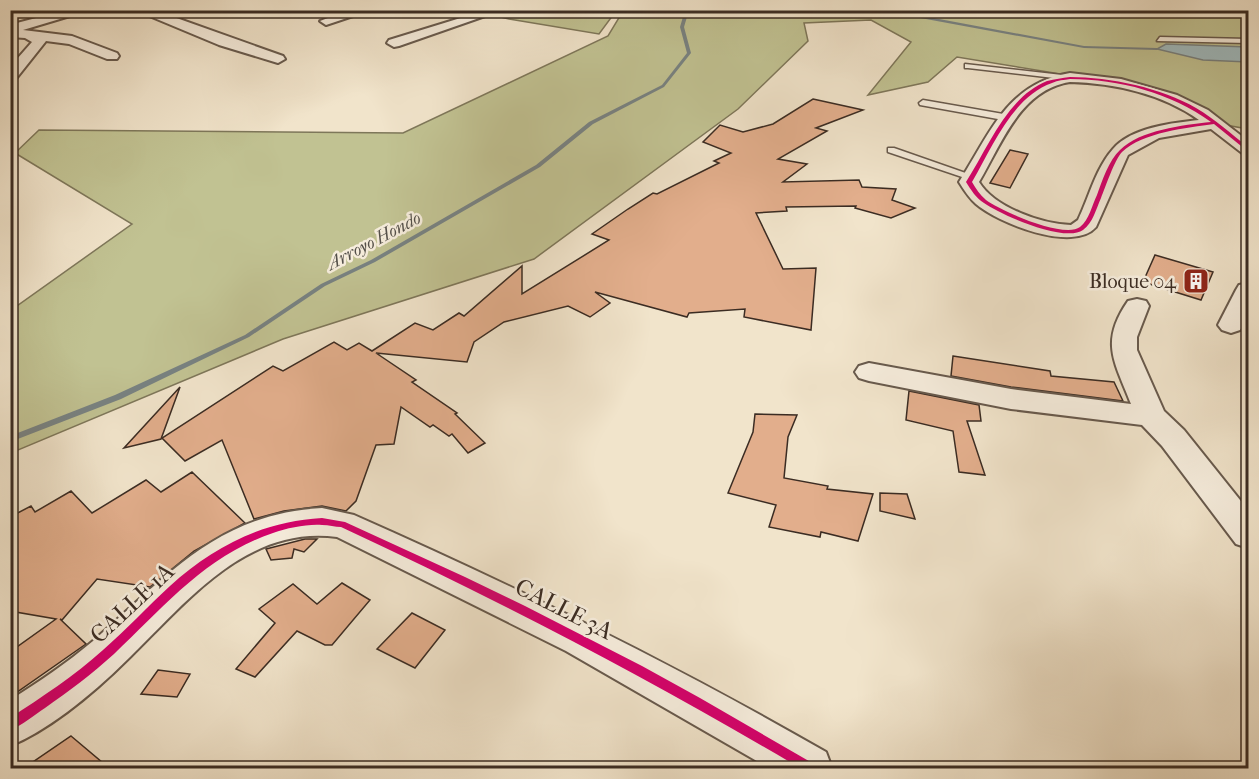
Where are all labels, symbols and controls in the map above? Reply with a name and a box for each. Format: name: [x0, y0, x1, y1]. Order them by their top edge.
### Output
water label: Arroyo Hondo: [322, 207, 425, 275]
building icon: Bloque 04: [1181, 266, 1211, 296]
place label: Bloque 04: [1089, 270, 1177, 293]
street label: CALLE 1A: [84, 557, 180, 649]
street label: CALLE 3A: [511, 573, 618, 646]

